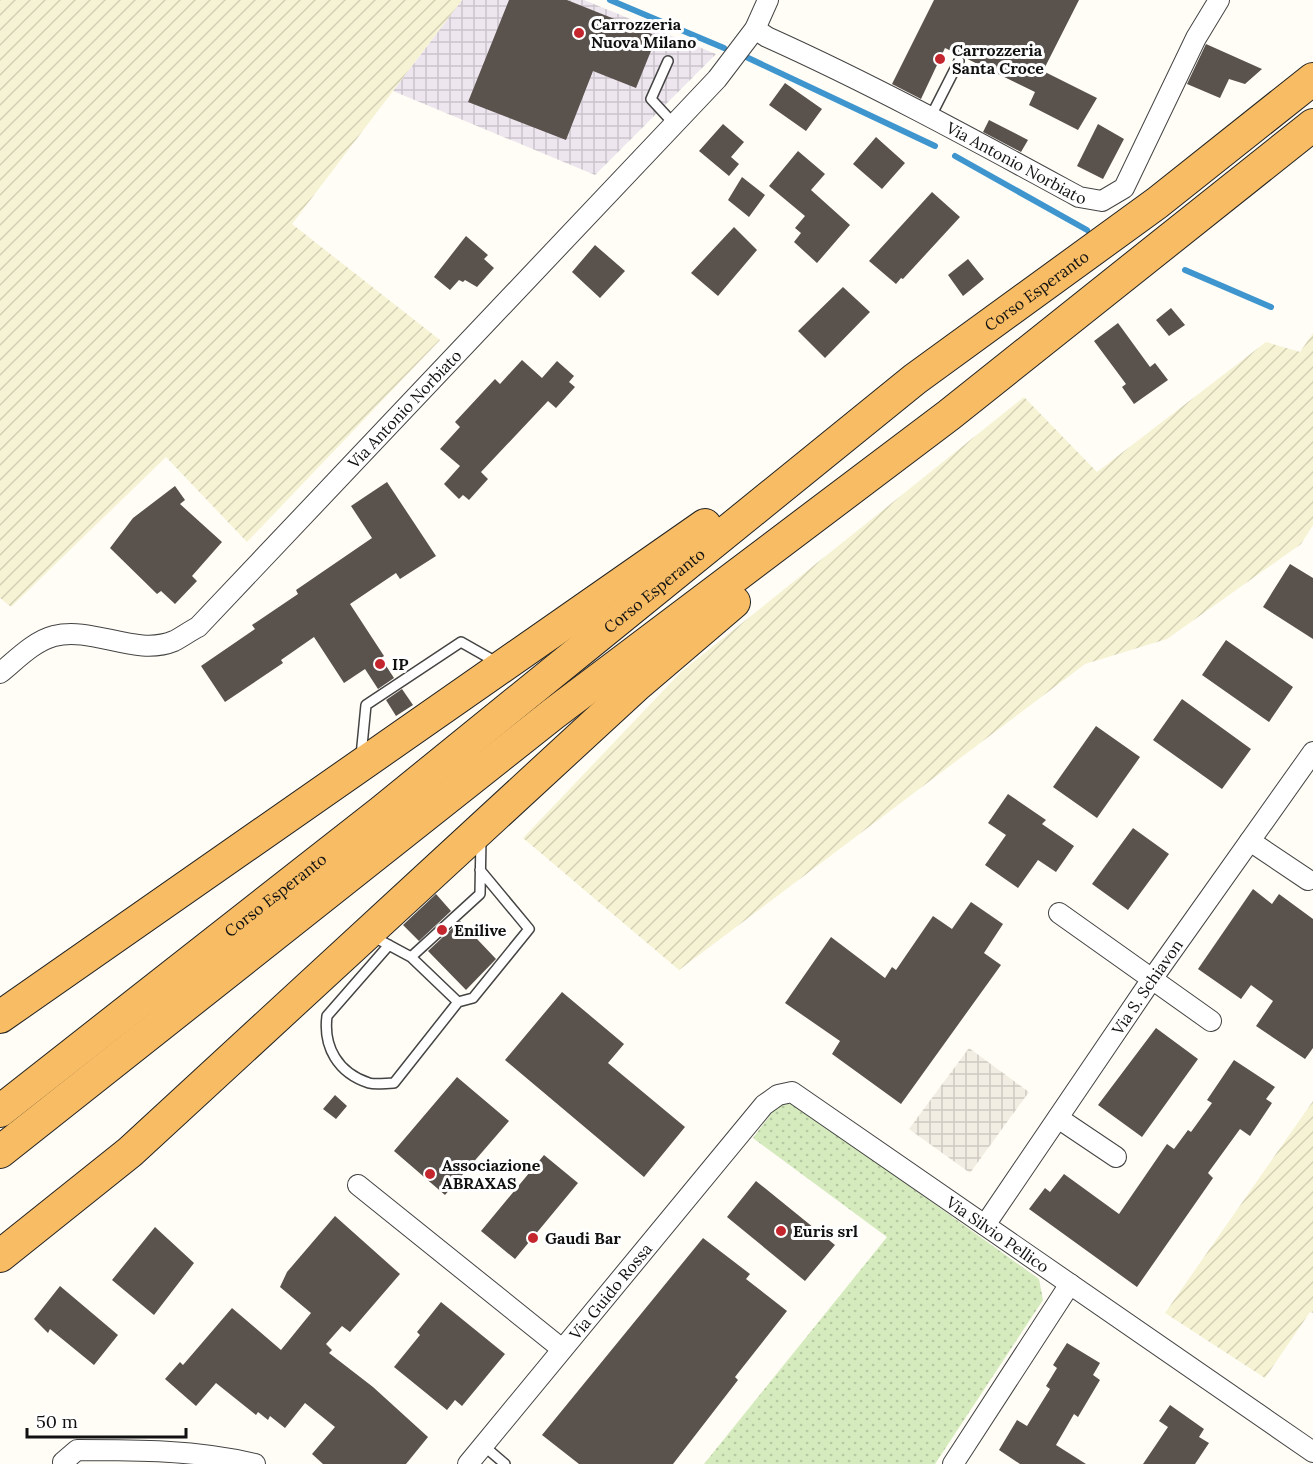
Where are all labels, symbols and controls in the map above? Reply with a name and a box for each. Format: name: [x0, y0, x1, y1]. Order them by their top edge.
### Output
place label: Carrozzeria Nuova Milano: [591, 14, 696, 52]
marker: Carrozzeria Nuova Milano: [572, 26, 586, 40]
place label: Carrozzeria Santa Croce: [952, 40, 1044, 78]
marker: Carrozzeria Santa Croce: [933, 52, 947, 66]
street label: Via Antonio Norbiato: [942, 117, 1087, 208]
street label: Corso Esperanto: [980, 246, 1093, 335]
street label: Via Antonio Norbiato: [343, 345, 466, 473]
street label: Corso Esperanto: [600, 544, 709, 637]
place label: IP: [392, 654, 408, 674]
marker: IP: [373, 657, 387, 671]
street label: Corso Esperanto: [220, 849, 330, 941]
place label: Enilive: [454, 920, 507, 940]
marker: Enilive: [435, 923, 449, 937]
street label: Via S. Schiavon: [1107, 935, 1187, 1039]
place label: Associazione ABRAXAS: [442, 1155, 541, 1193]
marker: Associazione ABRAXAS: [423, 1167, 437, 1181]
street label: Via Silvio Pellico: [942, 1191, 1053, 1277]
place label: Euris srl: [793, 1221, 858, 1241]
marker: Euris srl: [774, 1224, 788, 1238]
place label: Gaudi Bar: [545, 1228, 621, 1248]
marker: Gaudi Bar: [526, 1231, 540, 1245]
street label: Via Guido Rossa: [564, 1239, 656, 1344]
scale bar: [27, 1401, 186, 1439]
text: 50 m: [36, 1410, 78, 1433]

